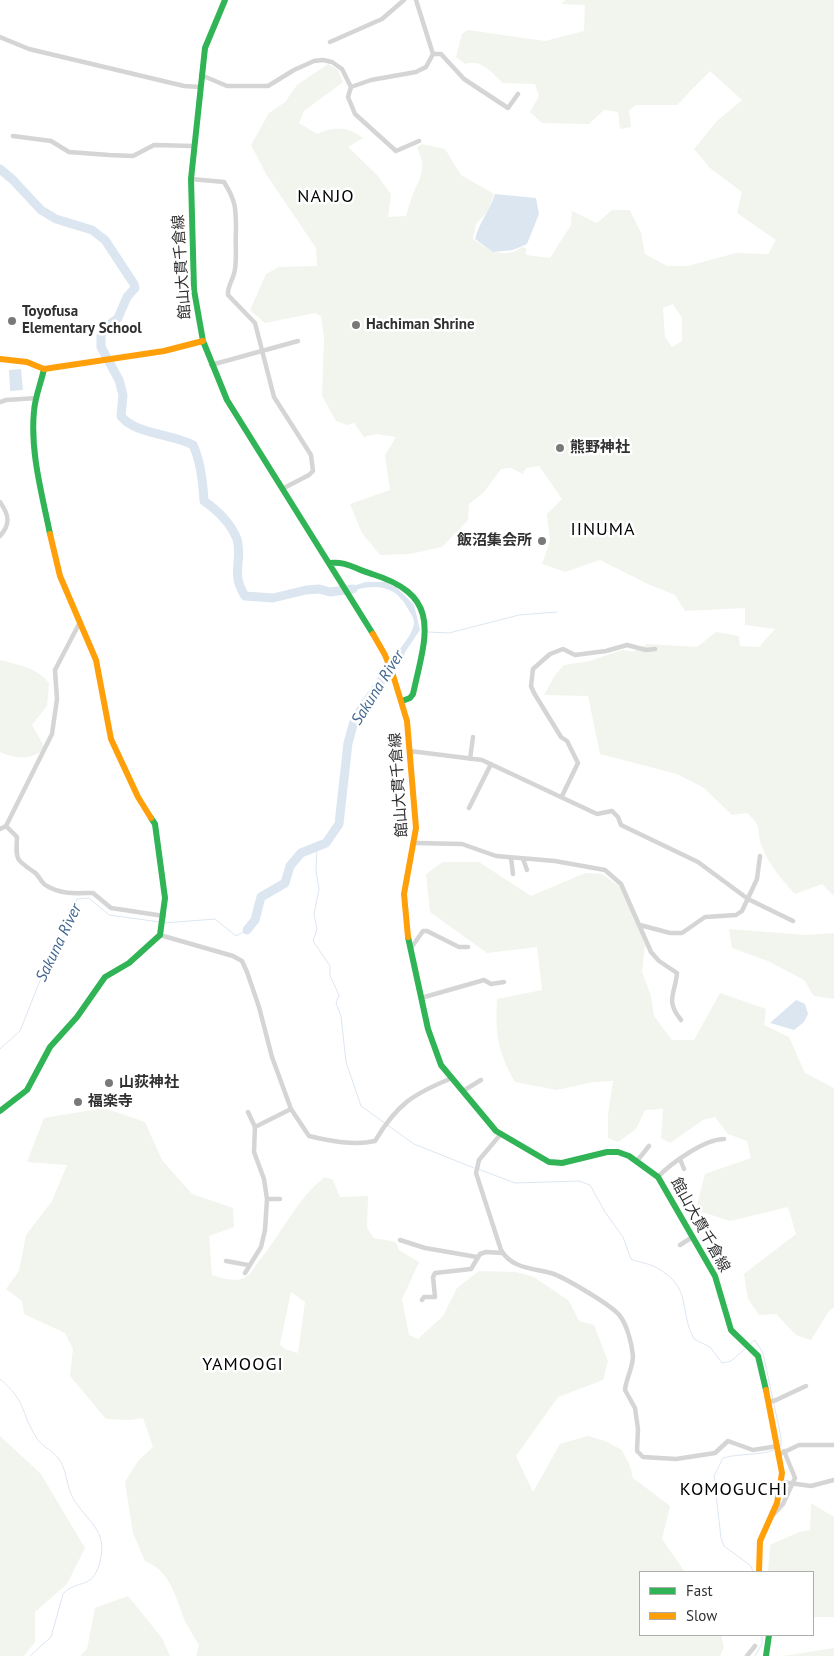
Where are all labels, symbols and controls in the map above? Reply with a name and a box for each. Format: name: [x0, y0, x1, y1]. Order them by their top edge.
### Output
district label: NANJO: [297, 186, 355, 208]
street label: 館山大貫千倉線: [169, 214, 195, 320]
place label: Toyofusa Elementary School: [22, 303, 142, 338]
marker: Toyofusa Elementary School: [6, 315, 18, 327]
place label: Hachiman Shrine: [366, 316, 475, 334]
marker: Hachiman Shrine: [350, 319, 362, 331]
place label: 熊野神社: [570, 439, 630, 457]
marker: 熊野神社: [554, 442, 566, 454]
district label: IINUMA: [570, 519, 636, 541]
place label: 飯沼集会所: [457, 532, 532, 550]
marker: 飯沼集会所: [536, 535, 548, 547]
water label: Sakuna River: [348, 647, 408, 729]
street label: 館山大貫千倉線: [386, 732, 412, 838]
water label: Sakuna River: [32, 901, 86, 985]
place label: 山荻神社: [119, 1074, 179, 1092]
marker: 山荻神社: [103, 1077, 115, 1089]
place label: 福楽寺: [88, 1093, 133, 1111]
marker: 福楽寺: [72, 1096, 84, 1108]
street label: 館山大貫千倉線: [667, 1175, 733, 1275]
district label: YAMOOGI: [201, 1354, 285, 1376]
district label: KOMOGUCHI: [679, 1479, 789, 1501]
legend: [639, 1571, 814, 1636]
text: Fast: [686, 1581, 713, 1600]
text: Slow: [686, 1606, 717, 1625]

